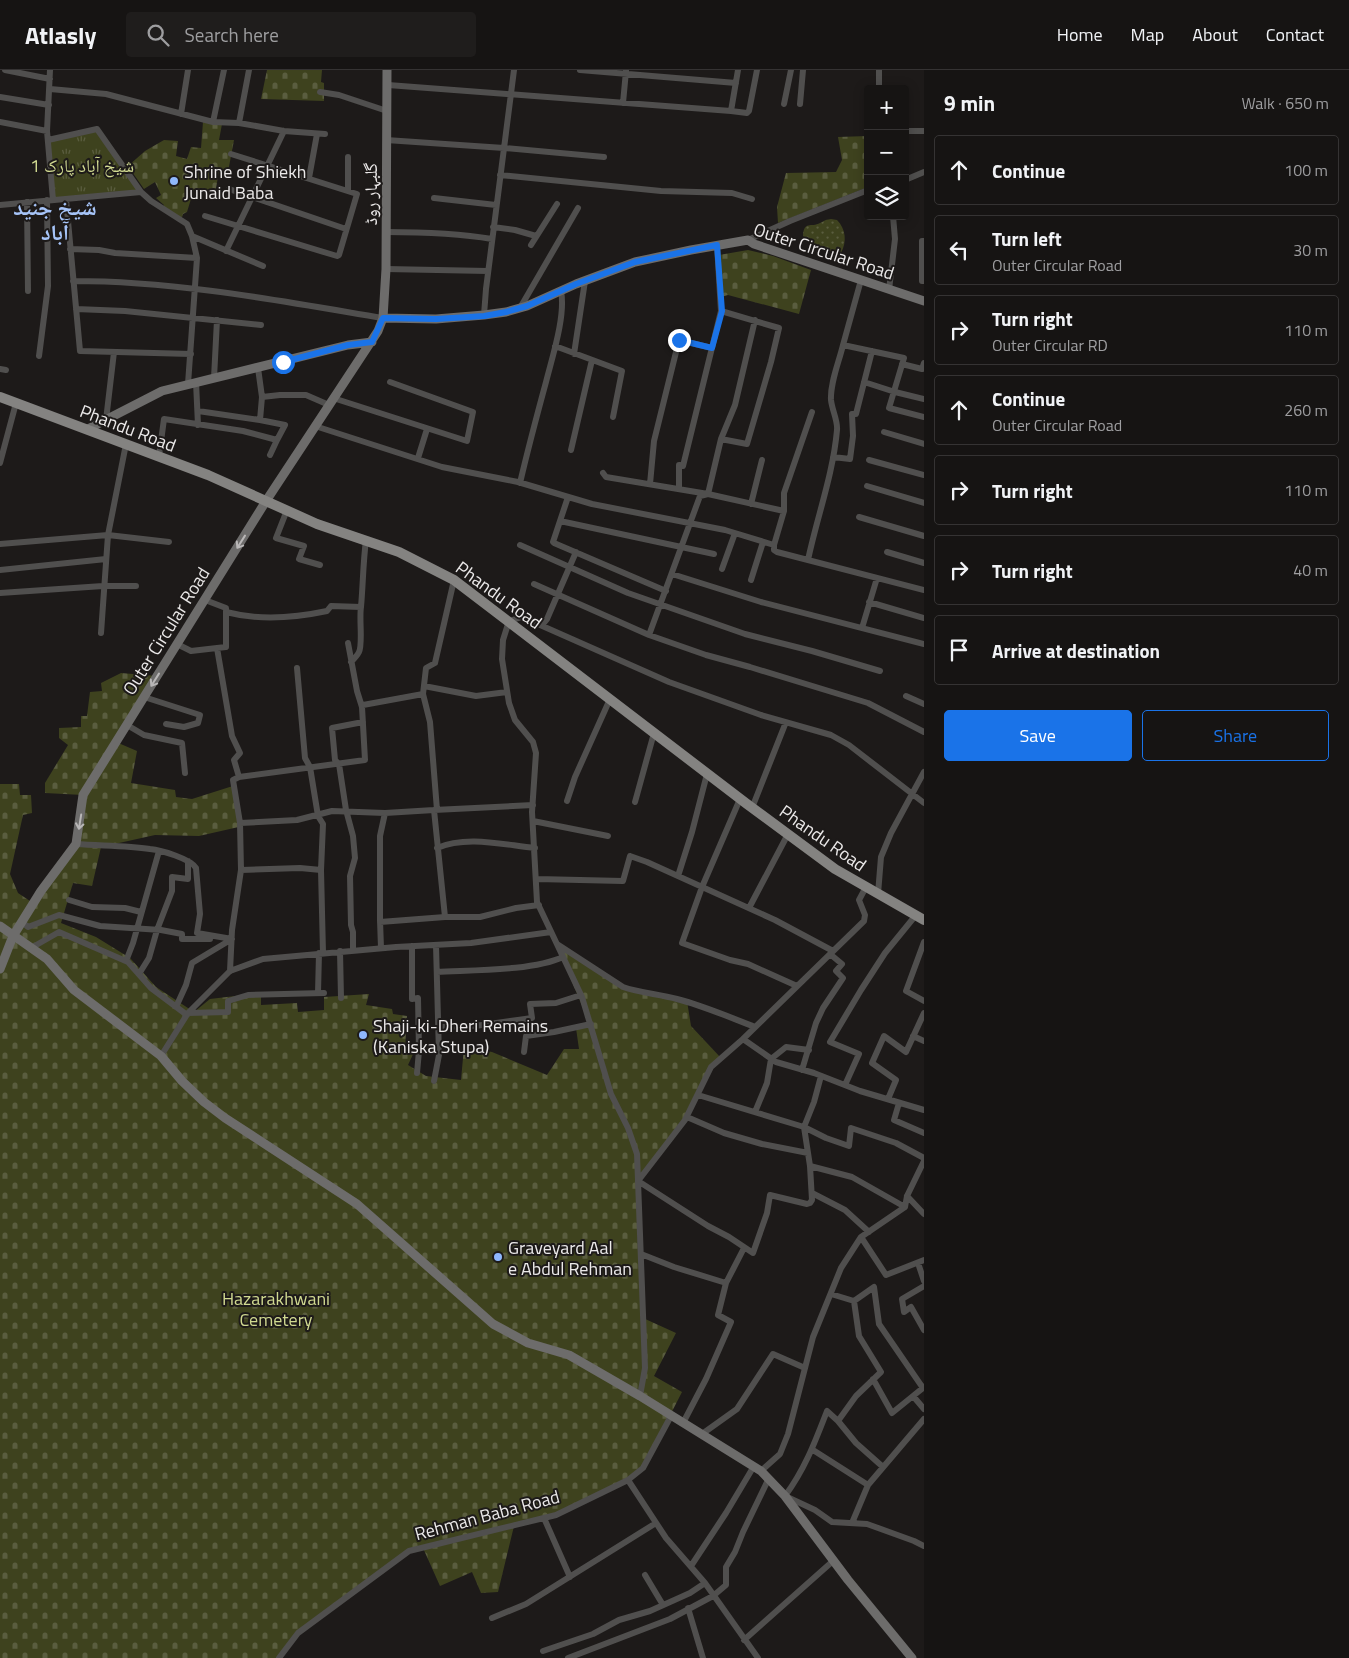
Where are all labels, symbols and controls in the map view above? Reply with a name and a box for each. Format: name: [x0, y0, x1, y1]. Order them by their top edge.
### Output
search box: [126, 12, 476, 57]
text: Atlasly: [25, 17, 96, 53]
text: Search here: [184, 20, 279, 49]
icon: search: [144, 21, 172, 49]
text: Home: [1057, 21, 1103, 48]
text: Map: [1131, 21, 1164, 48]
text: About: [1192, 21, 1238, 48]
text: Contact: [1266, 21, 1324, 48]
map controls: [864, 85, 909, 220]
button: +: [864, 85, 909, 130]
text: 9 min: [944, 87, 995, 119]
text: Walk · 650 m: [1241, 91, 1329, 115]
button: −: [864, 130, 909, 175]
park label: شیخ آباد پارک 1: [30, 152, 134, 179]
icon: ahead: [945, 156, 973, 184]
text: Continue: [992, 156, 1065, 185]
place label: Shrine of Shiekh Junaid Baba: [184, 158, 306, 206]
text: 100 m: [1284, 158, 1328, 182]
street label: گلبہار روڈ: [357, 162, 384, 225]
marker: Shrine of Shiekh Junaid Baba: [168, 175, 180, 187]
button: layers: [864, 175, 909, 220]
district label: شیخ جنید آباد: [13, 190, 97, 249]
street label: Outer Circular Road: [750, 216, 898, 286]
text: Turn left: [992, 224, 1062, 253]
icon: left: [945, 236, 973, 264]
text: 30 m: [1293, 238, 1328, 262]
text: Outer Circular Road: [992, 253, 1122, 277]
text: Turn right: [992, 304, 1073, 333]
icon: right: [945, 316, 973, 344]
text: 110 m: [1284, 318, 1328, 342]
route end: [668, 329, 691, 352]
text: Outer Circular RD: [992, 333, 1108, 357]
route start: [272, 351, 295, 374]
text: Continue: [992, 384, 1065, 413]
icon: ahead: [945, 396, 973, 424]
street label: Phandu Road: [76, 397, 180, 459]
text: 260 m: [1284, 398, 1328, 422]
text: Outer Circular Road: [992, 413, 1122, 437]
icon: right: [945, 476, 973, 504]
text: Turn right: [992, 476, 1073, 505]
text: 110 m: [1284, 478, 1328, 502]
one-way arrow: [235, 535, 245, 549]
street label: Phandu Road: [450, 554, 548, 636]
icon: right: [945, 556, 973, 584]
text: Turn right: [992, 556, 1073, 585]
text: 40 m: [1293, 558, 1328, 582]
street label: Outer Circular Road: [116, 562, 216, 700]
icon: arrive: [945, 636, 973, 664]
text: Arrive at destination: [992, 636, 1160, 665]
one-way arrow: [149, 673, 159, 687]
button: Save: [944, 710, 1132, 761]
button: Share: [1142, 710, 1329, 761]
street label: Phandu Road: [774, 798, 872, 878]
one-way arrow: [74, 814, 84, 830]
place label: Shaji-ki-Dheri Remains (Kaniska Stupa): [373, 1012, 548, 1060]
marker: Shaji-ki-Dheri Remains (Kaniska Stupa): [357, 1029, 369, 1041]
place label: Graveyard Aal e Abdul Rehman: [508, 1234, 632, 1282]
marker: Graveyard Aal e Abdul Rehman: [492, 1251, 504, 1263]
park label: Hazarakhwani Cemetery: [222, 1285, 330, 1333]
street label: Rehman Baba Road: [412, 1483, 562, 1547]

